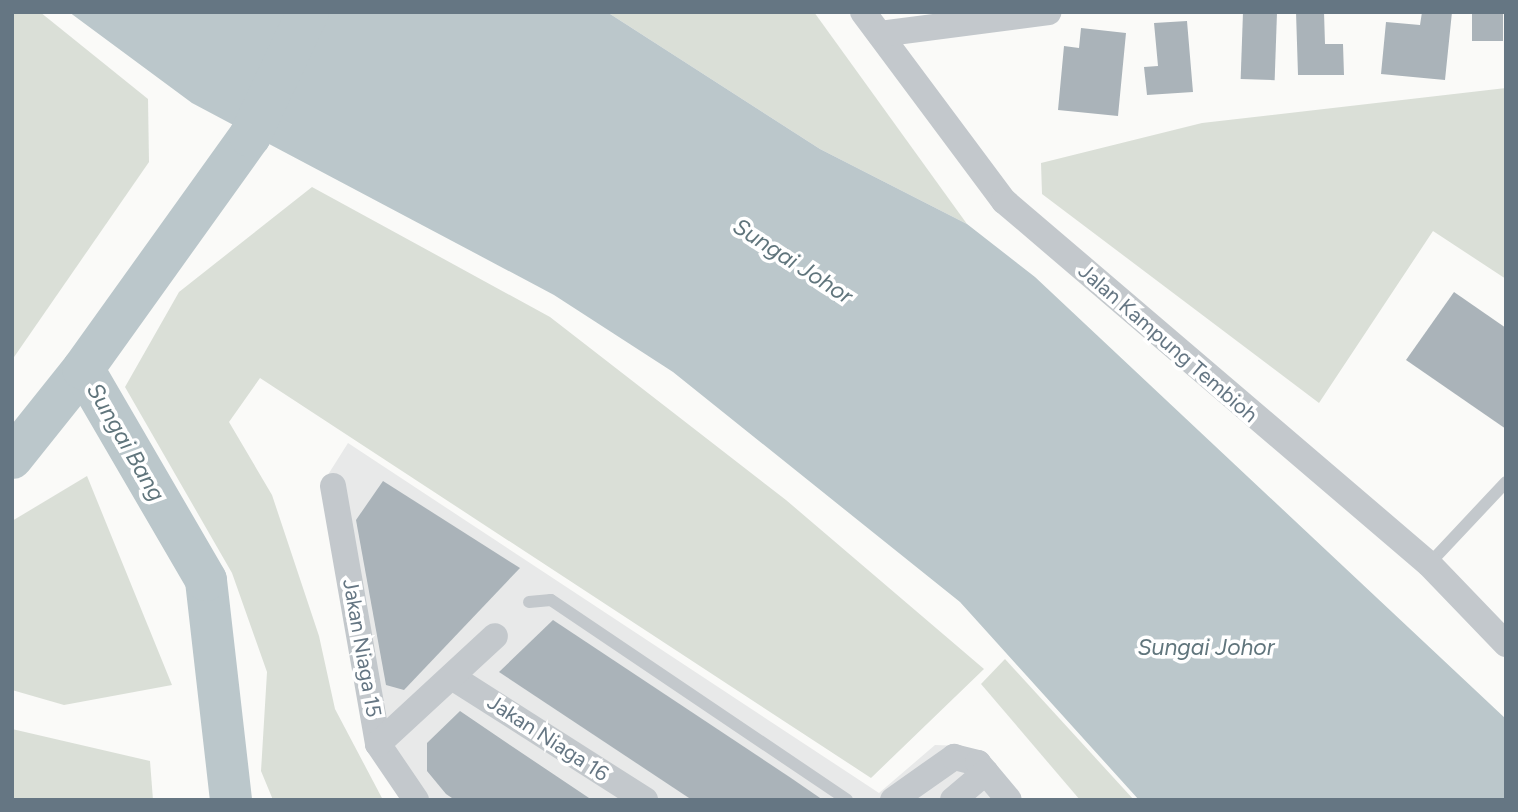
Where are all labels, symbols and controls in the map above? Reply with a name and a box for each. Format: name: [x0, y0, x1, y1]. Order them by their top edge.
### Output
water label: Sungai Johor: [728, 212, 858, 310]
street label: Jalan Kampung Tembioh: [1073, 258, 1263, 428]
water label: Sungai Bang: [81, 378, 171, 506]
street label: Jakan Niaga 15: [337, 577, 387, 719]
water label: Sungai Johor: [1137, 633, 1275, 661]
street label: Jakan Niaga 16: [483, 689, 613, 787]

